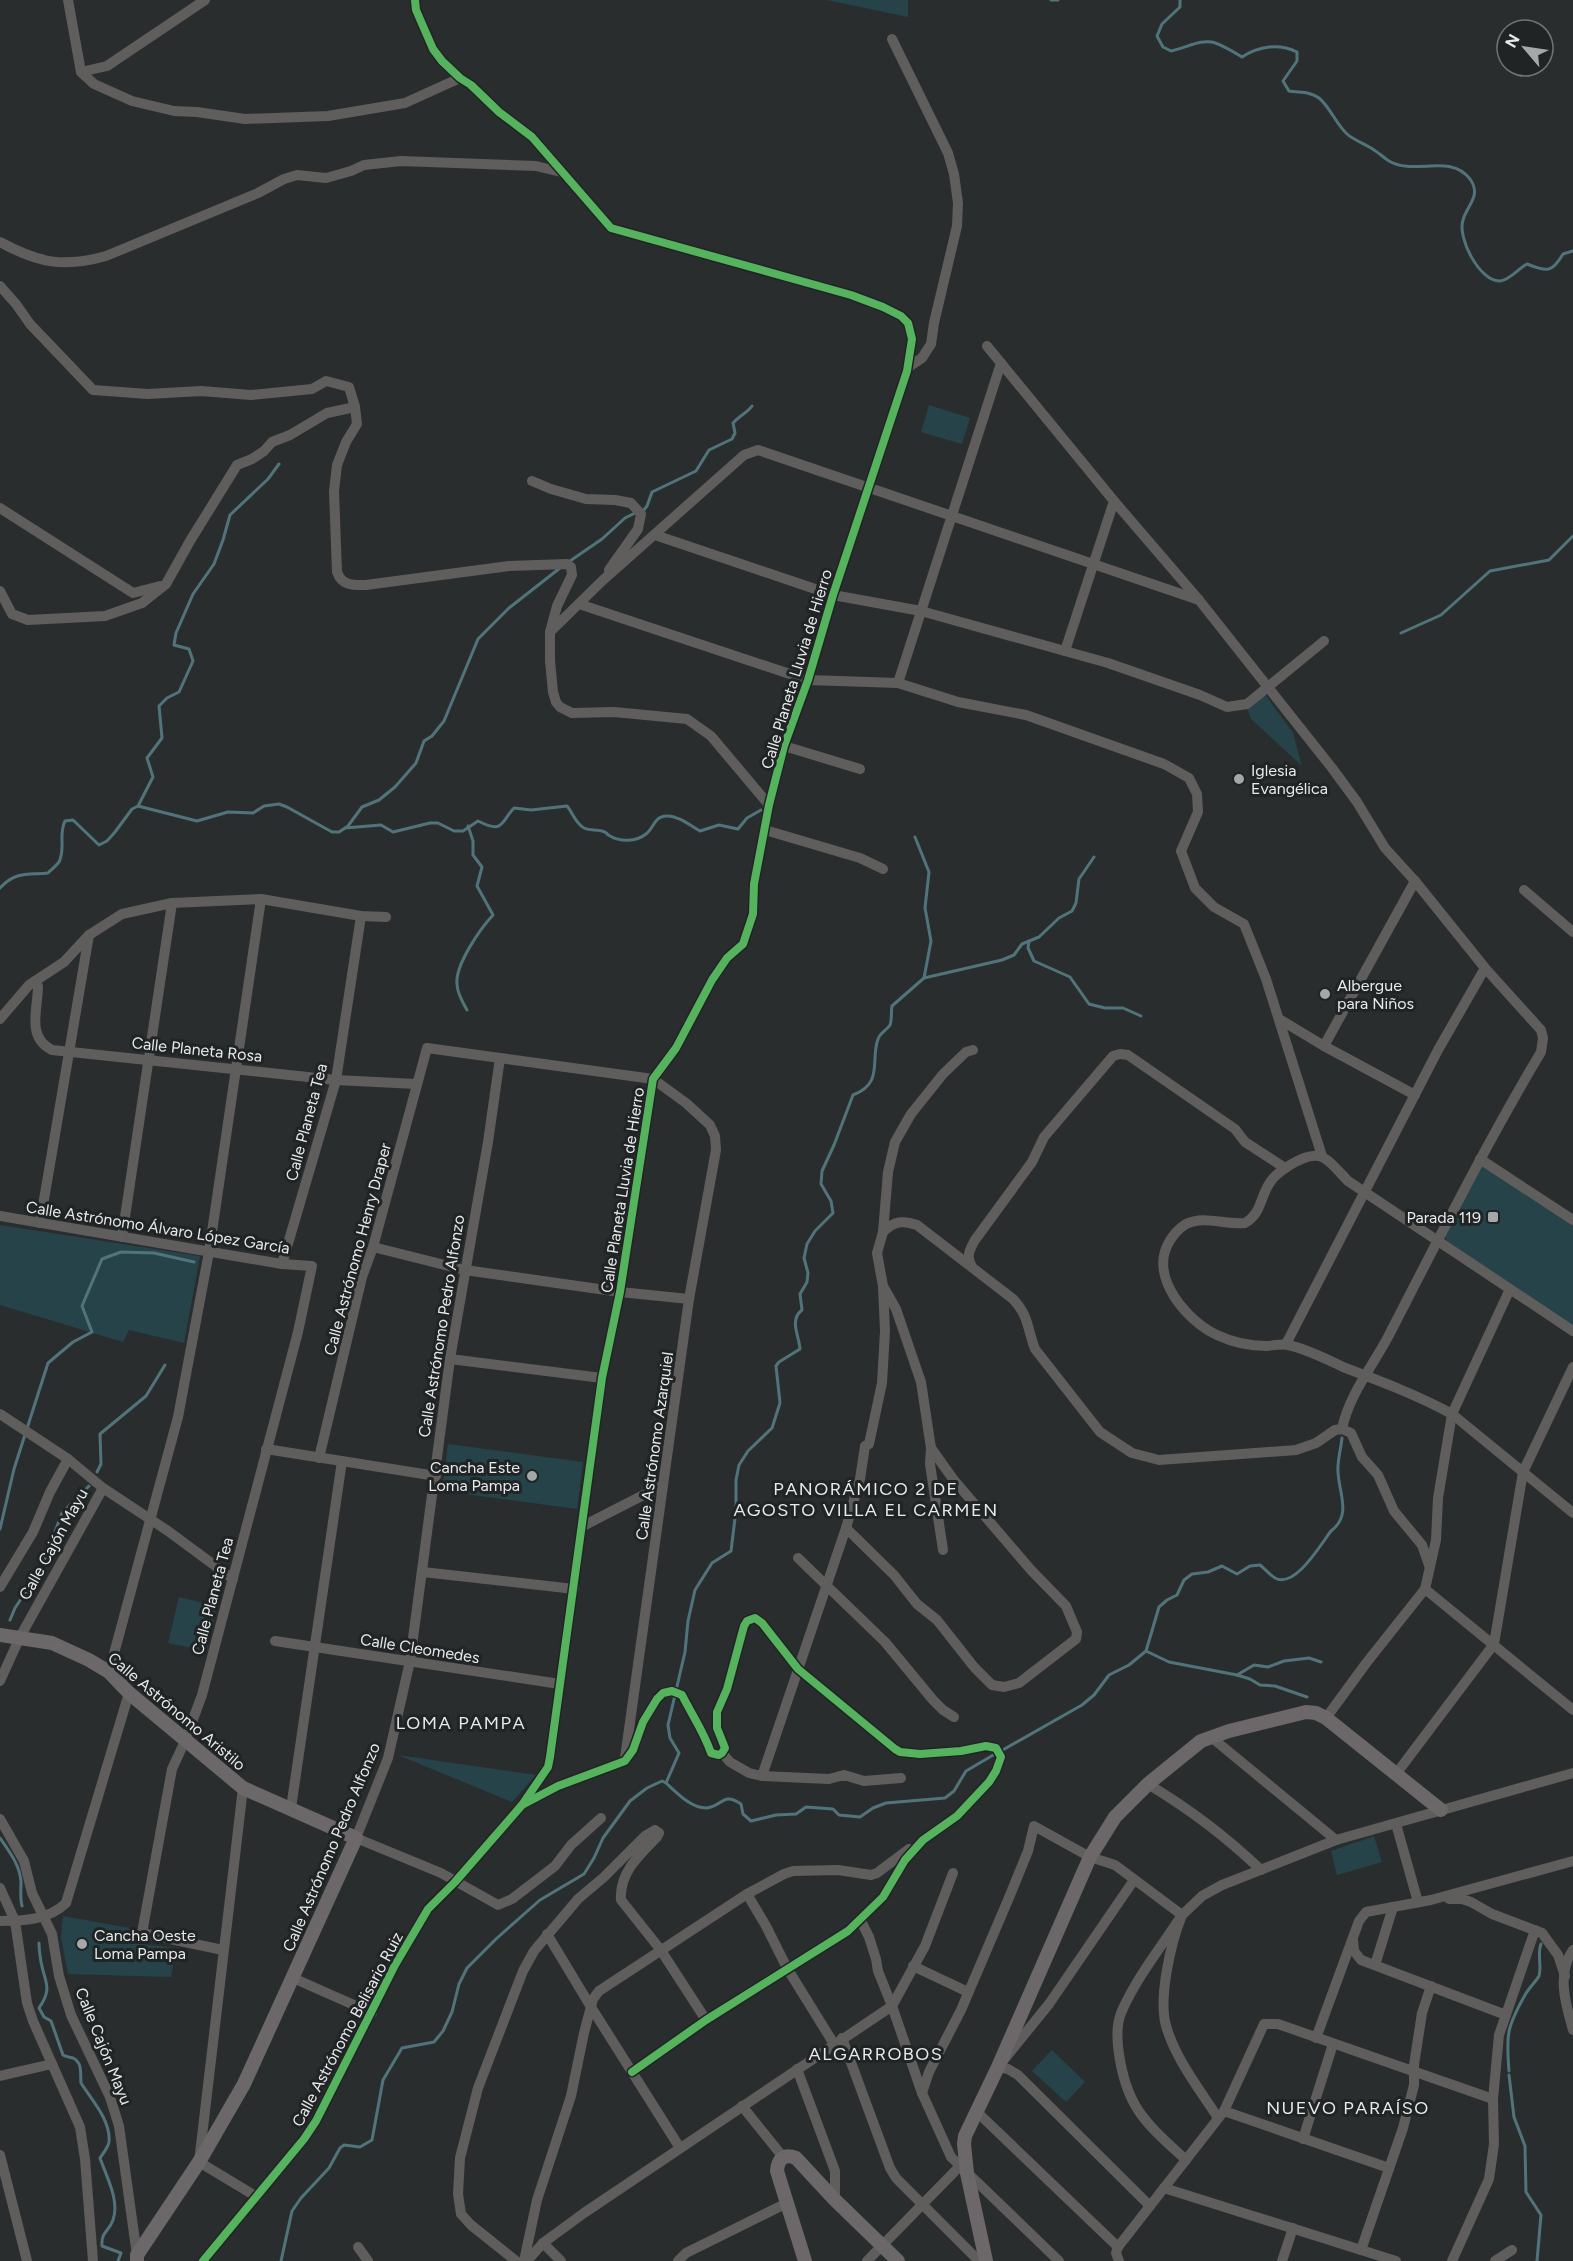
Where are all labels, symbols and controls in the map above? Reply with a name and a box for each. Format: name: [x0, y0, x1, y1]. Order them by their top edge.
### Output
north arrow: [1495, 18, 1555, 78]
text: N: [1501, 31, 1524, 51]
street label: Calle Planeta Lluvia de Hierro: [757, 567, 836, 771]
place label: Iglesia Evangélica: [1251, 761, 1328, 798]
marker: Iglesia Evangélica: [1232, 772, 1246, 786]
place label: Albergue para Niños: [1337, 976, 1414, 1013]
marker: Albergue para Niños: [1318, 987, 1332, 1001]
street label: Calle Planeta Rosa: [131, 1033, 263, 1066]
street label: Calle Planeta Tea: [282, 1061, 331, 1183]
street label: Calle Planeta Lluvia de Hierro: [597, 1086, 648, 1294]
street label: Calle Astrónomo Henry Draper: [320, 1140, 395, 1357]
street label: Calle Astrónomo Álvaro López García: [25, 1197, 291, 1258]
place label: Parada 119: [1406, 1208, 1481, 1227]
marker: Parada 119: [1486, 1210, 1500, 1224]
street label: Calle Astrónomo Pedro Alfonzo: [415, 1214, 468, 1439]
street label: Calle Astrónomo Azarquiel: [632, 1351, 677, 1541]
place label: Cancha Este Loma Pampa: [428, 1458, 520, 1495]
marker: Cancha Este Loma Pampa: [525, 1469, 539, 1483]
district label: PANORÁMICO 2 DE AGOSTO VILLA EL CARMEN: [733, 1478, 999, 1521]
street label: Calle Cajón Mayu: [15, 1485, 92, 1603]
street label: Calle Planeta Tea: [188, 1535, 237, 1657]
street label: Calle Cleomedes: [359, 1630, 481, 1667]
street label: Calle Astrónomo Aristilo: [104, 1648, 249, 1774]
district label: LOMA PAMPA: [396, 1712, 526, 1734]
street label: Calle Astrónomo Pedro Alfonzo: [279, 1740, 384, 1954]
place label: Cancha Oeste Loma Pampa: [94, 1926, 196, 1963]
street label: Calle Astrónomo Belisario Ruiz: [288, 1929, 407, 2130]
marker: Cancha Oeste Loma Pampa: [75, 1937, 89, 1951]
street label: Calle Cajón Mayu: [71, 1985, 136, 2107]
district label: ALGARROBOS: [809, 2043, 943, 2065]
district label: NUEVO PARAÍSO: [1266, 2097, 1430, 2119]

